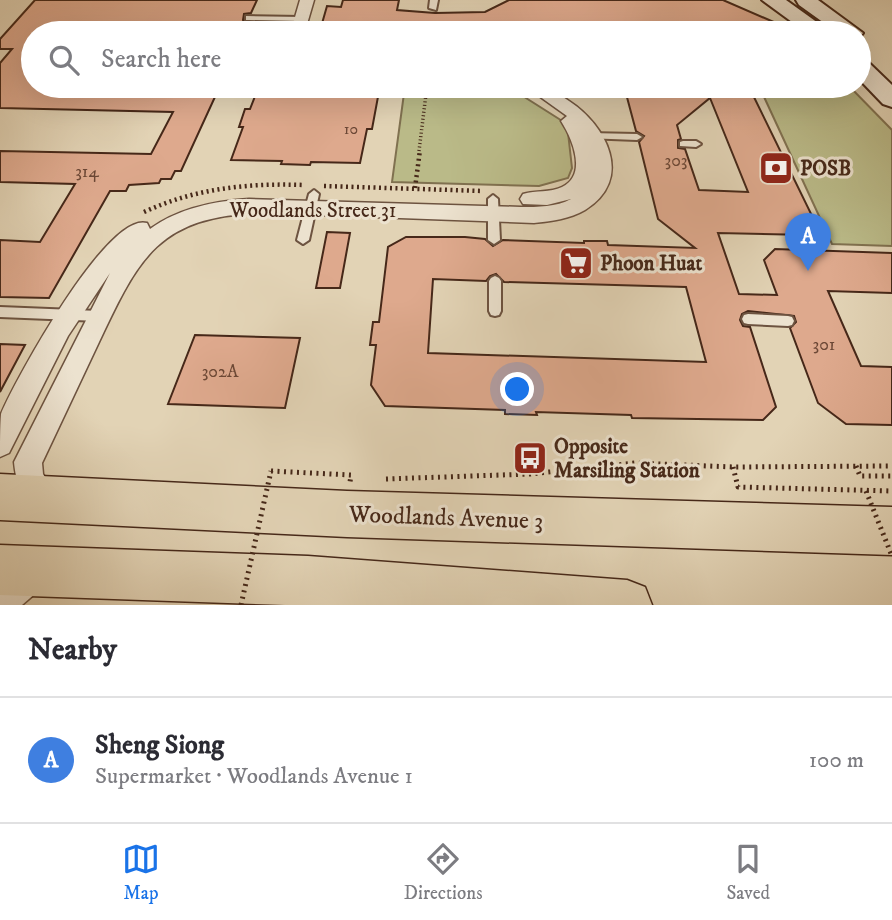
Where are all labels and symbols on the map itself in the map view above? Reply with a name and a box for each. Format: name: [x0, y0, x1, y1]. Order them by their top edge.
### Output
house number: 10: [344, 119, 358, 139]
bank icon: POSB: [757, 149, 795, 187]
house number: 303: [664, 150, 688, 172]
place label: POSB: [800, 156, 851, 182]
house number: 314: [75, 161, 99, 183]
street label: Woodlands Street 31: [229, 198, 396, 224]
pin: A: [785, 213, 831, 271]
supermarket icon: Phoon Huat: [557, 244, 595, 282]
place label: Phoon Huat: [600, 251, 702, 277]
house number: 301: [813, 334, 835, 356]
house number: 302A: [202, 361, 239, 383]
your location: [500, 372, 534, 406]
place label: Opposite Marsiling Station: [554, 434, 701, 484]
bus stop icon: Opposite Marsiling Station: [511, 439, 549, 477]
street label: Woodlands Avenue 3: [347, 500, 544, 536]

